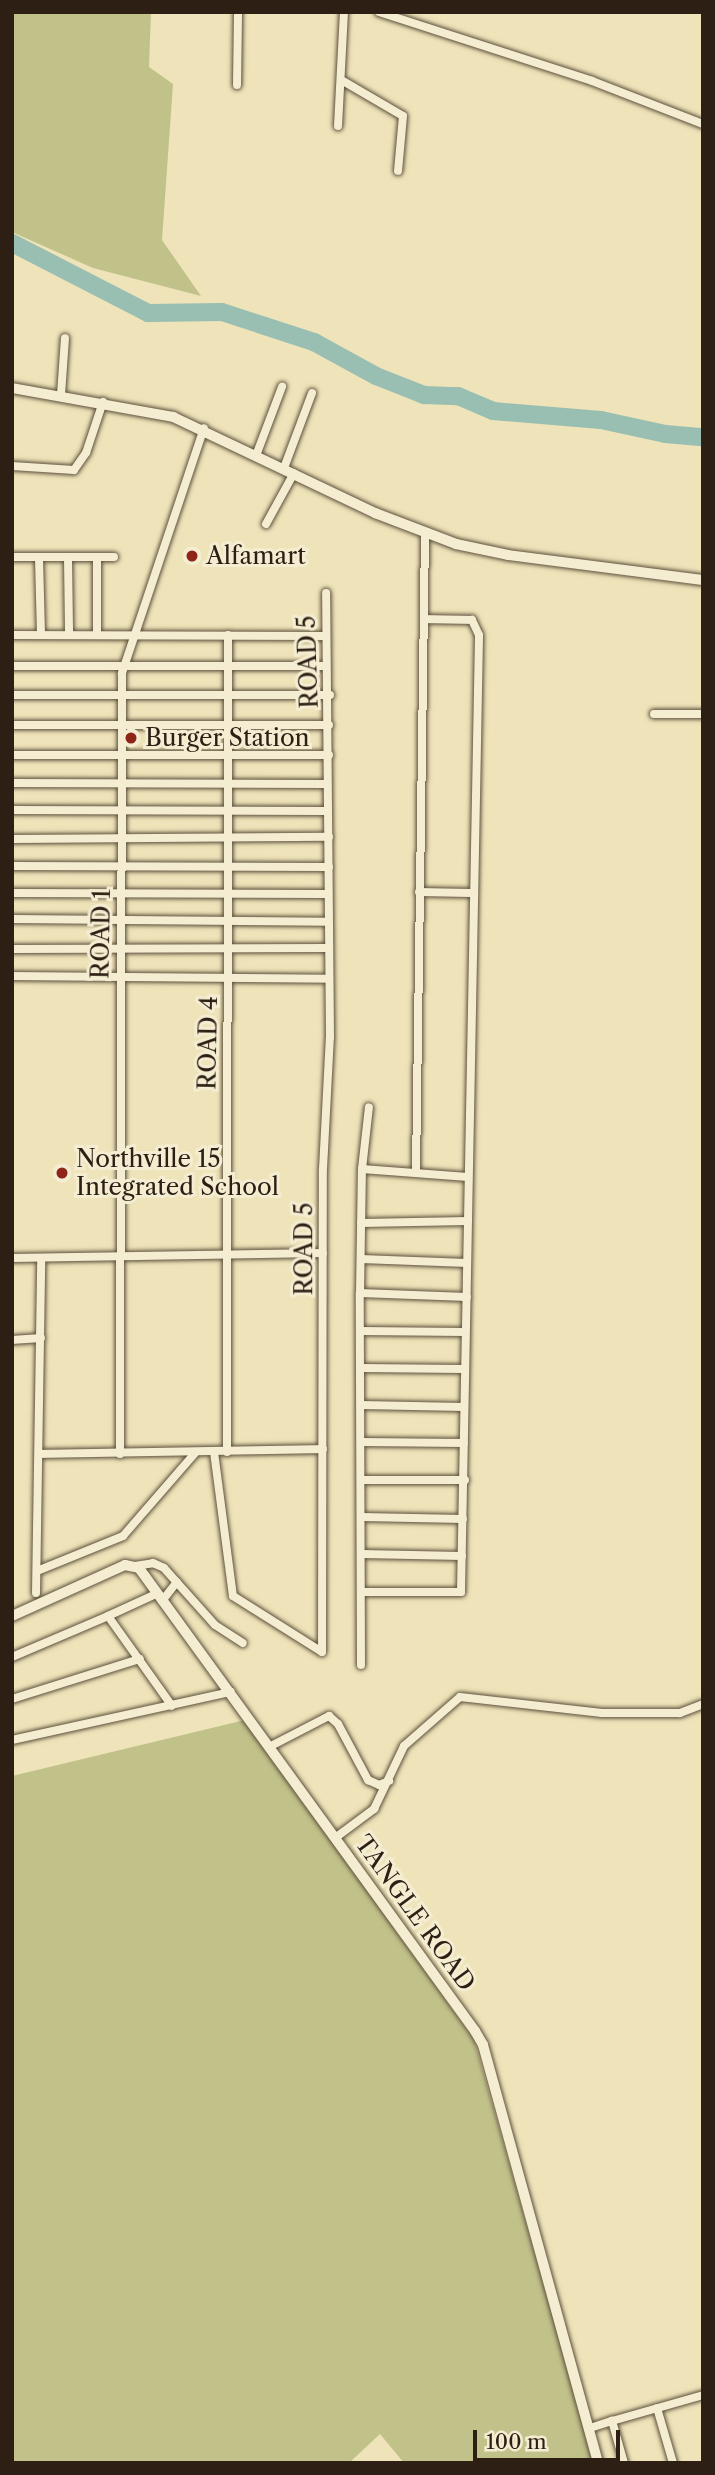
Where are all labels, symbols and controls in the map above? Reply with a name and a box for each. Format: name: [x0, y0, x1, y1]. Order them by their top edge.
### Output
place label: Alfamart: [206, 542, 306, 570]
marker: Alfamart: [184, 548, 200, 564]
street label: ROAD 5: [292, 615, 324, 709]
place label: Burger Station: [145, 724, 310, 752]
marker: Burger Station: [123, 730, 139, 746]
street label: ROAD 1: [86, 889, 116, 979]
street label: ROAD 4: [193, 996, 223, 1090]
place label: Northville 15 Integrated School: [76, 1145, 279, 1201]
marker: Northville 15 Integrated School: [54, 1165, 70, 1181]
street label: ROAD 5: [290, 1202, 318, 1296]
street label: TANGLE ROAD: [349, 1830, 481, 1996]
scale bar: [477, 2416, 624, 2460]
text: 100 m: [486, 2429, 547, 2454]

